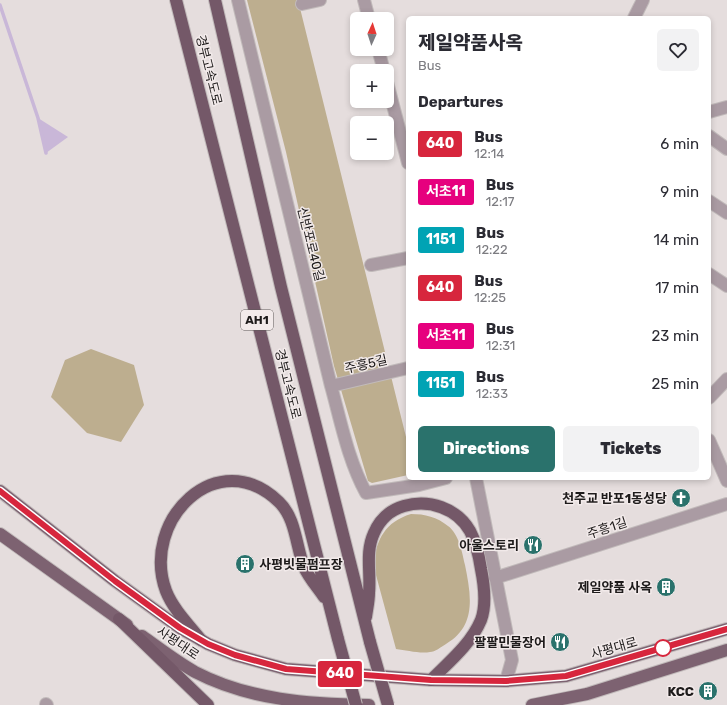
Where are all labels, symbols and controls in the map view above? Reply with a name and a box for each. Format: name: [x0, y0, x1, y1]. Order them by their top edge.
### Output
north arrow: [350, 12, 394, 56]
map controls: [350, 12, 394, 160]
button: heart: [657, 29, 699, 71]
text: 제일약품사옥: [418, 31, 523, 54]
street label: 경부고속도로: [193, 33, 225, 107]
text: Bus: [418, 58, 441, 73]
button: +: [350, 64, 394, 108]
text: Departures: [418, 93, 503, 111]
button: −: [350, 116, 394, 160]
text: Bus: [474, 128, 503, 146]
text: 640: [426, 135, 454, 152]
text: 6 min: [660, 135, 699, 153]
text: 12:14: [474, 146, 504, 161]
text: Bus: [486, 176, 514, 194]
text: 서초11: [426, 183, 466, 200]
text: 9 min: [660, 183, 699, 201]
text: 12:17: [486, 194, 514, 209]
street label: 신반포로40길: [295, 205, 327, 283]
text: Bus: [476, 224, 504, 242]
text: 1151: [426, 231, 456, 248]
text: 14 min: [654, 231, 699, 249]
text: 12:22: [476, 242, 508, 257]
text: Bus: [474, 272, 503, 290]
text: 640: [426, 279, 454, 296]
text: 17 min: [655, 279, 699, 297]
text: 12:25: [474, 290, 506, 305]
road number: AH1: [241, 310, 273, 330]
text: Bus: [486, 320, 514, 338]
text: 서초11: [426, 327, 466, 344]
text: 23 min: [651, 327, 699, 345]
text: 12:31: [486, 338, 515, 353]
street label: 경부고속도로: [272, 347, 304, 421]
street label: 주흥5길: [343, 352, 389, 376]
text: Bus: [476, 368, 504, 386]
text: 1151: [426, 375, 456, 392]
text: 25 min: [652, 375, 699, 393]
text: 12:33: [476, 386, 508, 401]
button: Directions: [418, 426, 555, 472]
button: Tickets: [563, 426, 699, 472]
church icon: 천주교 반포1동성당: [670, 487, 692, 509]
place label: 천주교 반포1동성당: [562, 491, 667, 506]
street label: 주흥1길: [585, 514, 629, 542]
restaurant icon: 아울스토리: [522, 534, 544, 556]
place label: 아울스토리: [459, 538, 519, 553]
building icon: 사평빗물펌프장: [234, 553, 256, 575]
place label: 사평빗물펌프장: [259, 557, 343, 572]
building icon: 제일약품 사옥: [655, 576, 677, 598]
place label: 제일약품 사옥: [577, 580, 652, 595]
street label: 사평대로: [154, 623, 202, 663]
restaurant icon: 팔팔민물장어: [549, 631, 571, 653]
street label: 사평대로: [589, 634, 639, 662]
place label: 팔팔민물장어: [474, 635, 546, 650]
unlabelled marker: [654, 639, 672, 657]
line badge: 640: [317, 661, 363, 687]
text: 640: [326, 665, 354, 682]
building icon: KCC: [697, 680, 719, 702]
place label: KCC: [668, 684, 694, 699]

